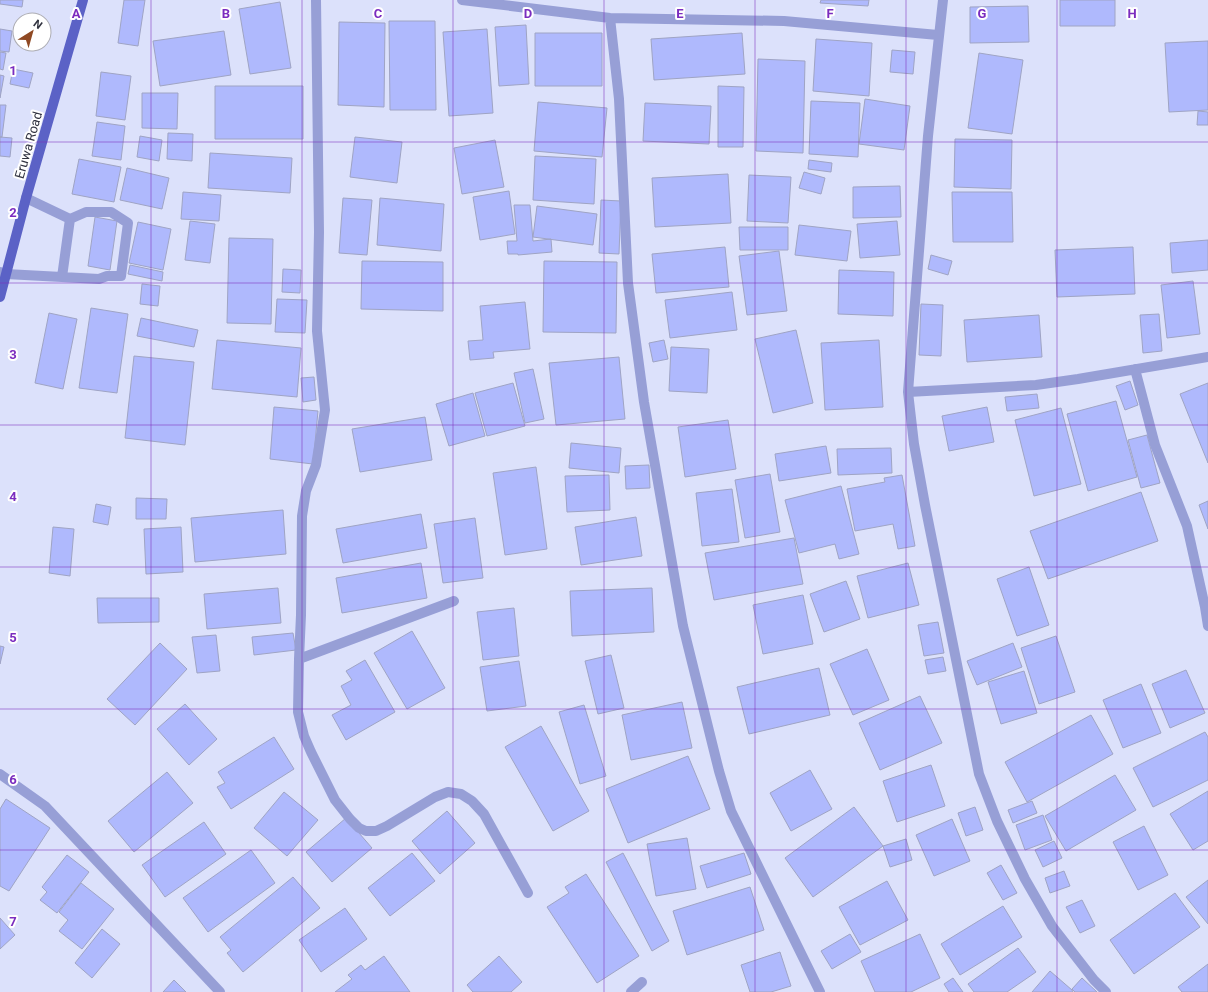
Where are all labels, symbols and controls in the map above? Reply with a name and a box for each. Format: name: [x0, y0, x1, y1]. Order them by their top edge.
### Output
text: A: [72, 6, 81, 21]
text: B: [222, 6, 230, 21]
text: C: [374, 6, 383, 21]
text: D: [524, 6, 532, 21]
text: E: [676, 6, 684, 21]
text: F: [826, 6, 834, 21]
text: G: [978, 6, 987, 21]
text: H: [1127, 6, 1137, 21]
north arrow: [12, 12, 52, 52]
text: N: [31, 17, 45, 32]
text: 1: [9, 63, 17, 78]
street label: Eruwa Road: [12, 110, 45, 180]
text: 2: [9, 205, 17, 220]
text: 3: [9, 347, 17, 362]
text: 4: [9, 489, 17, 504]
text: 5: [9, 630, 17, 645]
text: 6: [9, 772, 17, 787]
text: 7: [9, 914, 17, 929]

